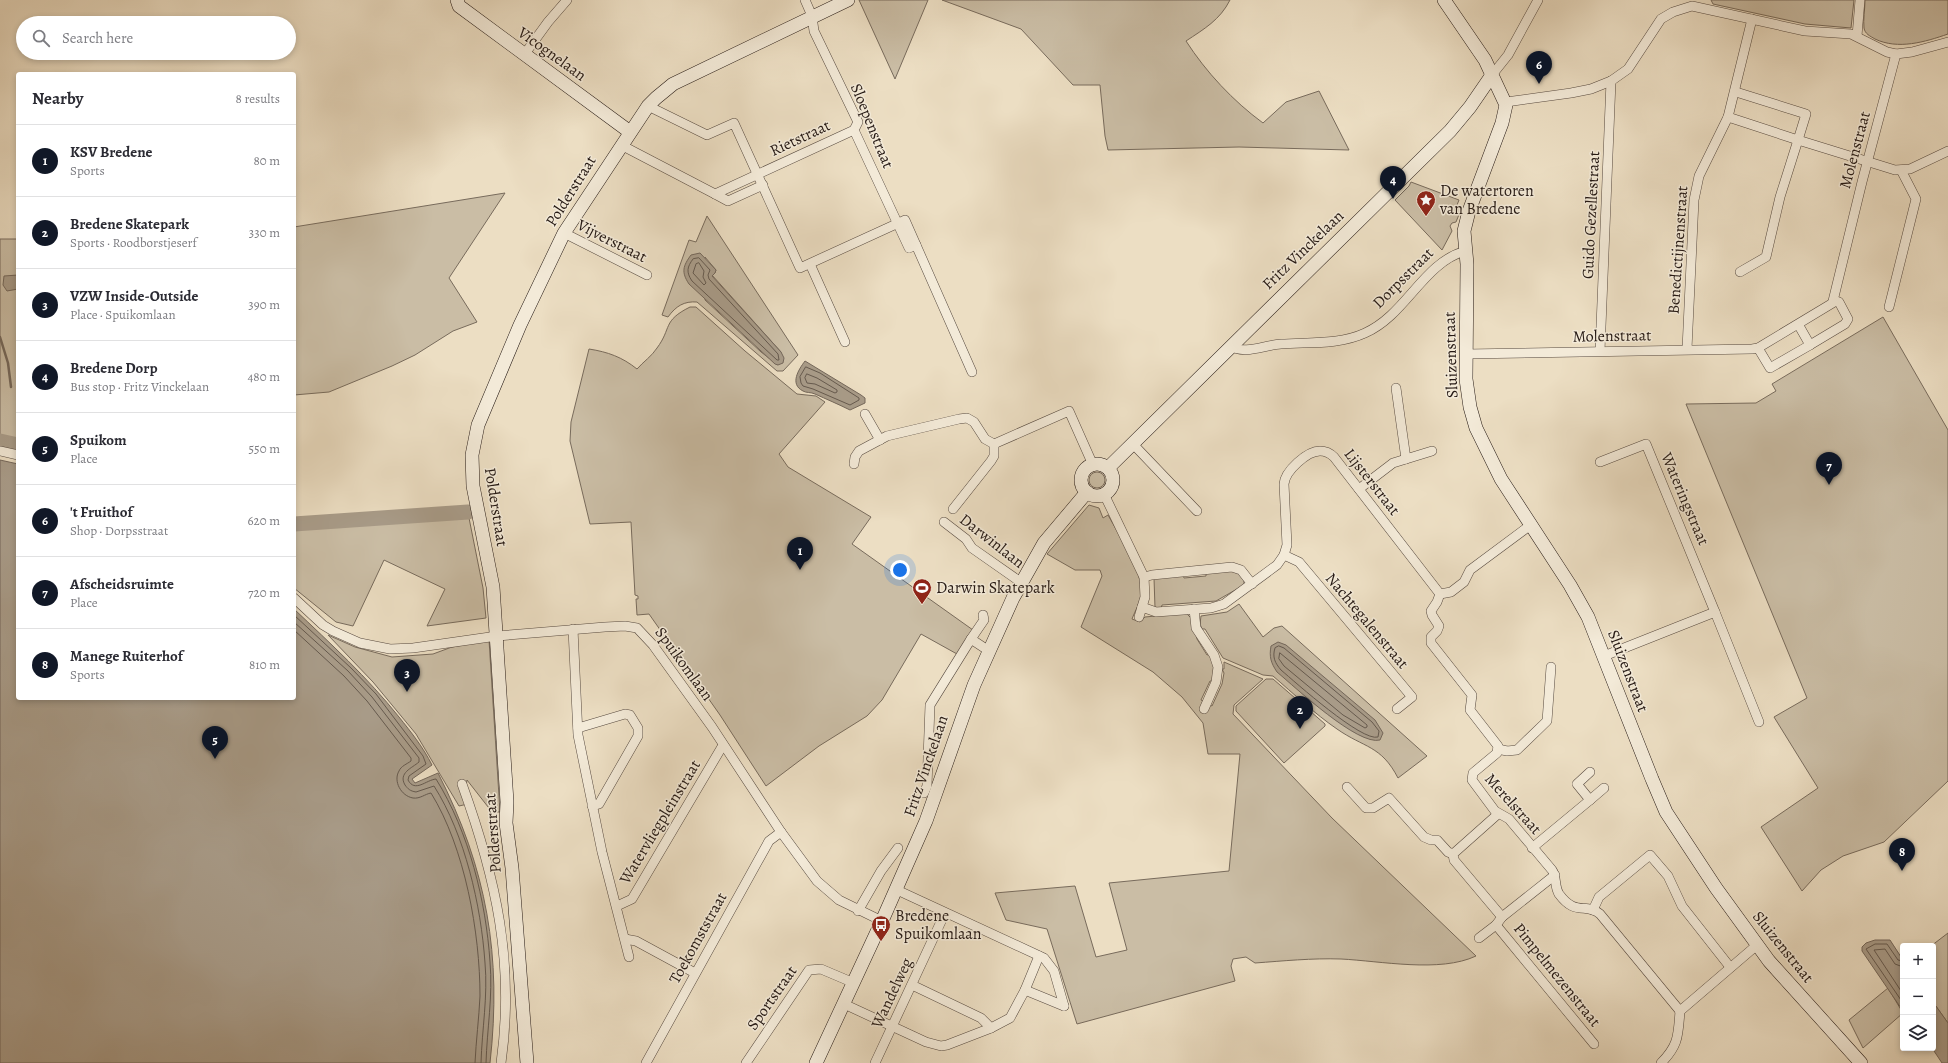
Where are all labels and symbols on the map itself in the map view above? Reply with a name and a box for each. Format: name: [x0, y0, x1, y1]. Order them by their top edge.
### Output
street label: Vicognelaan: [512, 21, 591, 86]
pin: 6: [1526, 51, 1552, 84]
street label: Sloepenstraat: [845, 80, 899, 172]
street label: Molenstraat: [1834, 109, 1876, 191]
street label: Rietstraat: [766, 114, 834, 162]
street label: Guido Gezellestraat: [1577, 150, 1605, 280]
street label: Polderstraat: [541, 151, 601, 231]
pin: 4: [1380, 166, 1406, 199]
place label: De watertoren van Bredene: [1439, 180, 1534, 220]
street label: Benedictijnenstraat: [1663, 185, 1693, 315]
place icon: De watertoren van Bredene: [1415, 189, 1437, 217]
street label: Fritz Vinckelaan: [1257, 205, 1349, 295]
street label: Vijverstraat: [572, 214, 651, 268]
street label: Dorpsstraat: [1368, 243, 1438, 313]
street label: Sluizenstraat: [1438, 311, 1464, 399]
street label: Molenstraat: [1572, 324, 1652, 348]
street label: Lijsterstraat: [1339, 444, 1405, 520]
street label: Wateringstraat: [1655, 448, 1714, 549]
pin: 7: [1816, 452, 1842, 485]
street label: Polderstraat: [479, 466, 513, 548]
street label: Darwinlaan: [955, 509, 1029, 574]
pin: 1: [787, 537, 813, 570]
your location: [890, 560, 910, 580]
street label: Nachtegalenstraat: [1320, 568, 1414, 674]
sports icon: Darwin Skatepark: [911, 577, 933, 605]
place label: Darwin Skatepark: [936, 577, 1055, 599]
street label: Spuikomlaan: [650, 623, 718, 706]
street label: Sluizenstraat: [1602, 627, 1654, 715]
pin: 3: [394, 659, 420, 692]
pin: 2: [1287, 696, 1313, 729]
street label: Fritz Vinckelaan: [898, 712, 954, 820]
pin: 5: [202, 726, 228, 759]
street label: Watervliegpleinstraat: [614, 756, 706, 889]
street label: Merelstraat: [1480, 769, 1546, 839]
street label: Polderstraat: [479, 792, 507, 874]
pin: 8: [1889, 838, 1915, 871]
street label: Toekomststraat: [664, 888, 732, 988]
place label: Bredene Spuikomlaan: [895, 905, 982, 945]
street label: Sluizenstraat: [1747, 906, 1819, 988]
bus stop icon: Bredene Spuikomlaan: [870, 914, 892, 942]
street label: Pimpelmezenstraat: [1508, 918, 1606, 1032]
street label: Wandelweg: [866, 954, 918, 1033]
street label: Sportstraat: [742, 961, 802, 1035]

